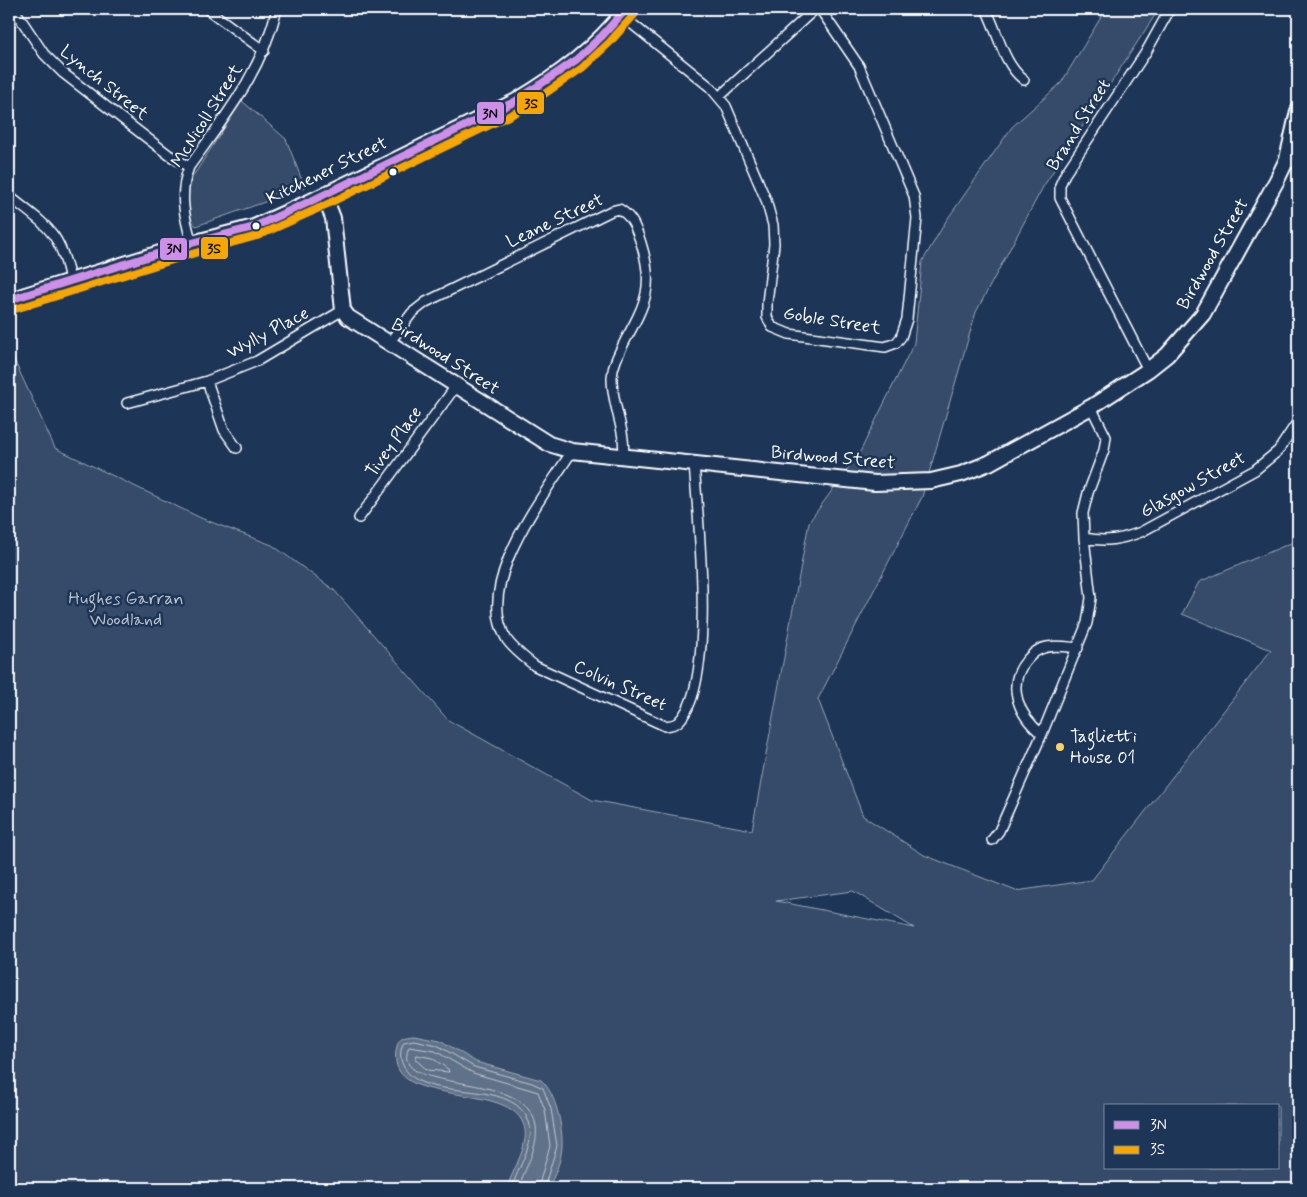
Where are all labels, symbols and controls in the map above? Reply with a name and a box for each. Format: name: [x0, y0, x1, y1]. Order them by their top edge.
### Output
street label: Lynch Street: [55, 40, 154, 126]
street label: McNicoll Street: [165, 59, 249, 173]
street label: Brand Street: [1041, 74, 1117, 175]
line badge: 3S: [516, 91, 545, 115]
text: 3S: [524, 95, 538, 113]
line badge: 3N: [476, 101, 505, 125]
text: 3N: [482, 105, 498, 123]
street label: Kitchener Street: [262, 131, 392, 211]
unlabelled marker: [388, 167, 398, 177]
street label: Leane Street: [503, 188, 607, 254]
street label: Birdwood Street: [1171, 194, 1255, 314]
unlabelled marker: [251, 221, 261, 231]
line badge: 3S: [200, 236, 229, 260]
line badge: 3N: [159, 237, 188, 261]
text: 3N: [166, 240, 182, 258]
text: 3S: [207, 240, 221, 258]
street label: Wylly Place: [223, 301, 313, 365]
street label: Goble Street: [782, 301, 883, 341]
street label: Birdwood Street: [386, 313, 504, 401]
street label: Tivey Place: [360, 402, 428, 482]
street label: Birdwood Street: [770, 441, 896, 475]
street label: Glasgow Street: [1136, 446, 1250, 524]
park label: Hughes Garran Woodland: [68, 587, 184, 632]
street label: Colvin Street: [570, 655, 671, 717]
place label: Taglietti House 01: [1070, 725, 1137, 770]
marker: Taglietti House 01: [1054, 741, 1066, 753]
legend: [1104, 1104, 1280, 1170]
text: 3N: [1150, 1116, 1167, 1136]
text: 3S: [1150, 1140, 1165, 1160]

